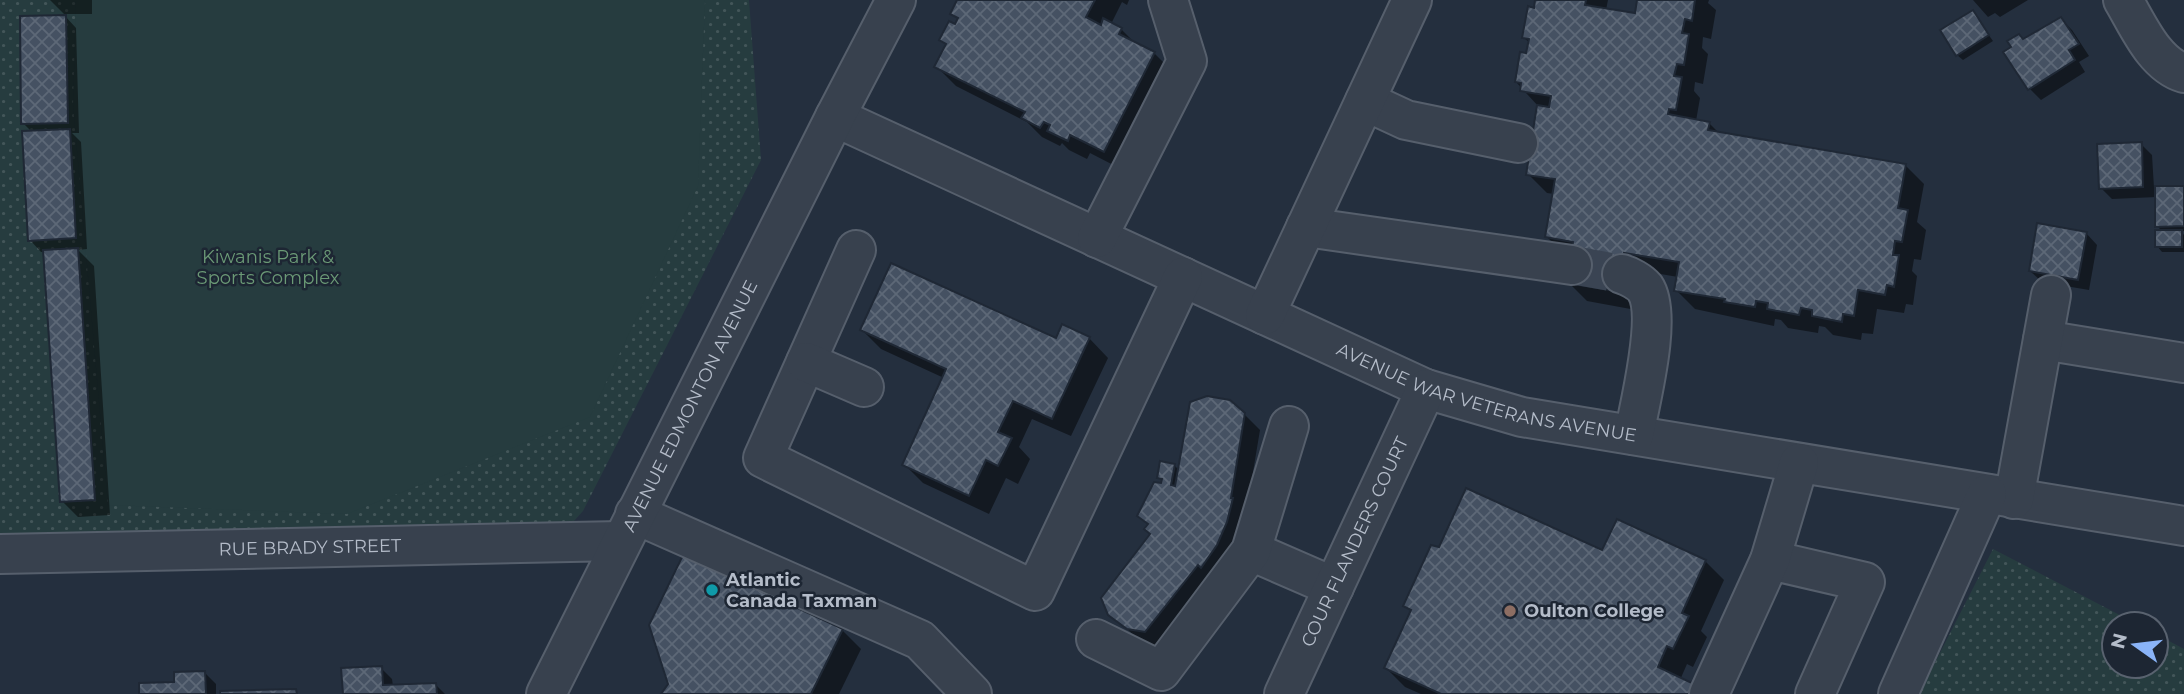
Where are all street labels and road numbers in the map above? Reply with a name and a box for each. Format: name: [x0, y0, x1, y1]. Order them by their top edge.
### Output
street label: AVENUE EDMONTON AVENUE: [618, 277, 762, 535]
street label: AVENUE WAR VETERANS AVENUE: [1333, 338, 1638, 447]
street label: COUR FLANDERS COURT: [1297, 433, 1414, 650]
street label: RUE BRADY STREET: [218, 535, 402, 560]

